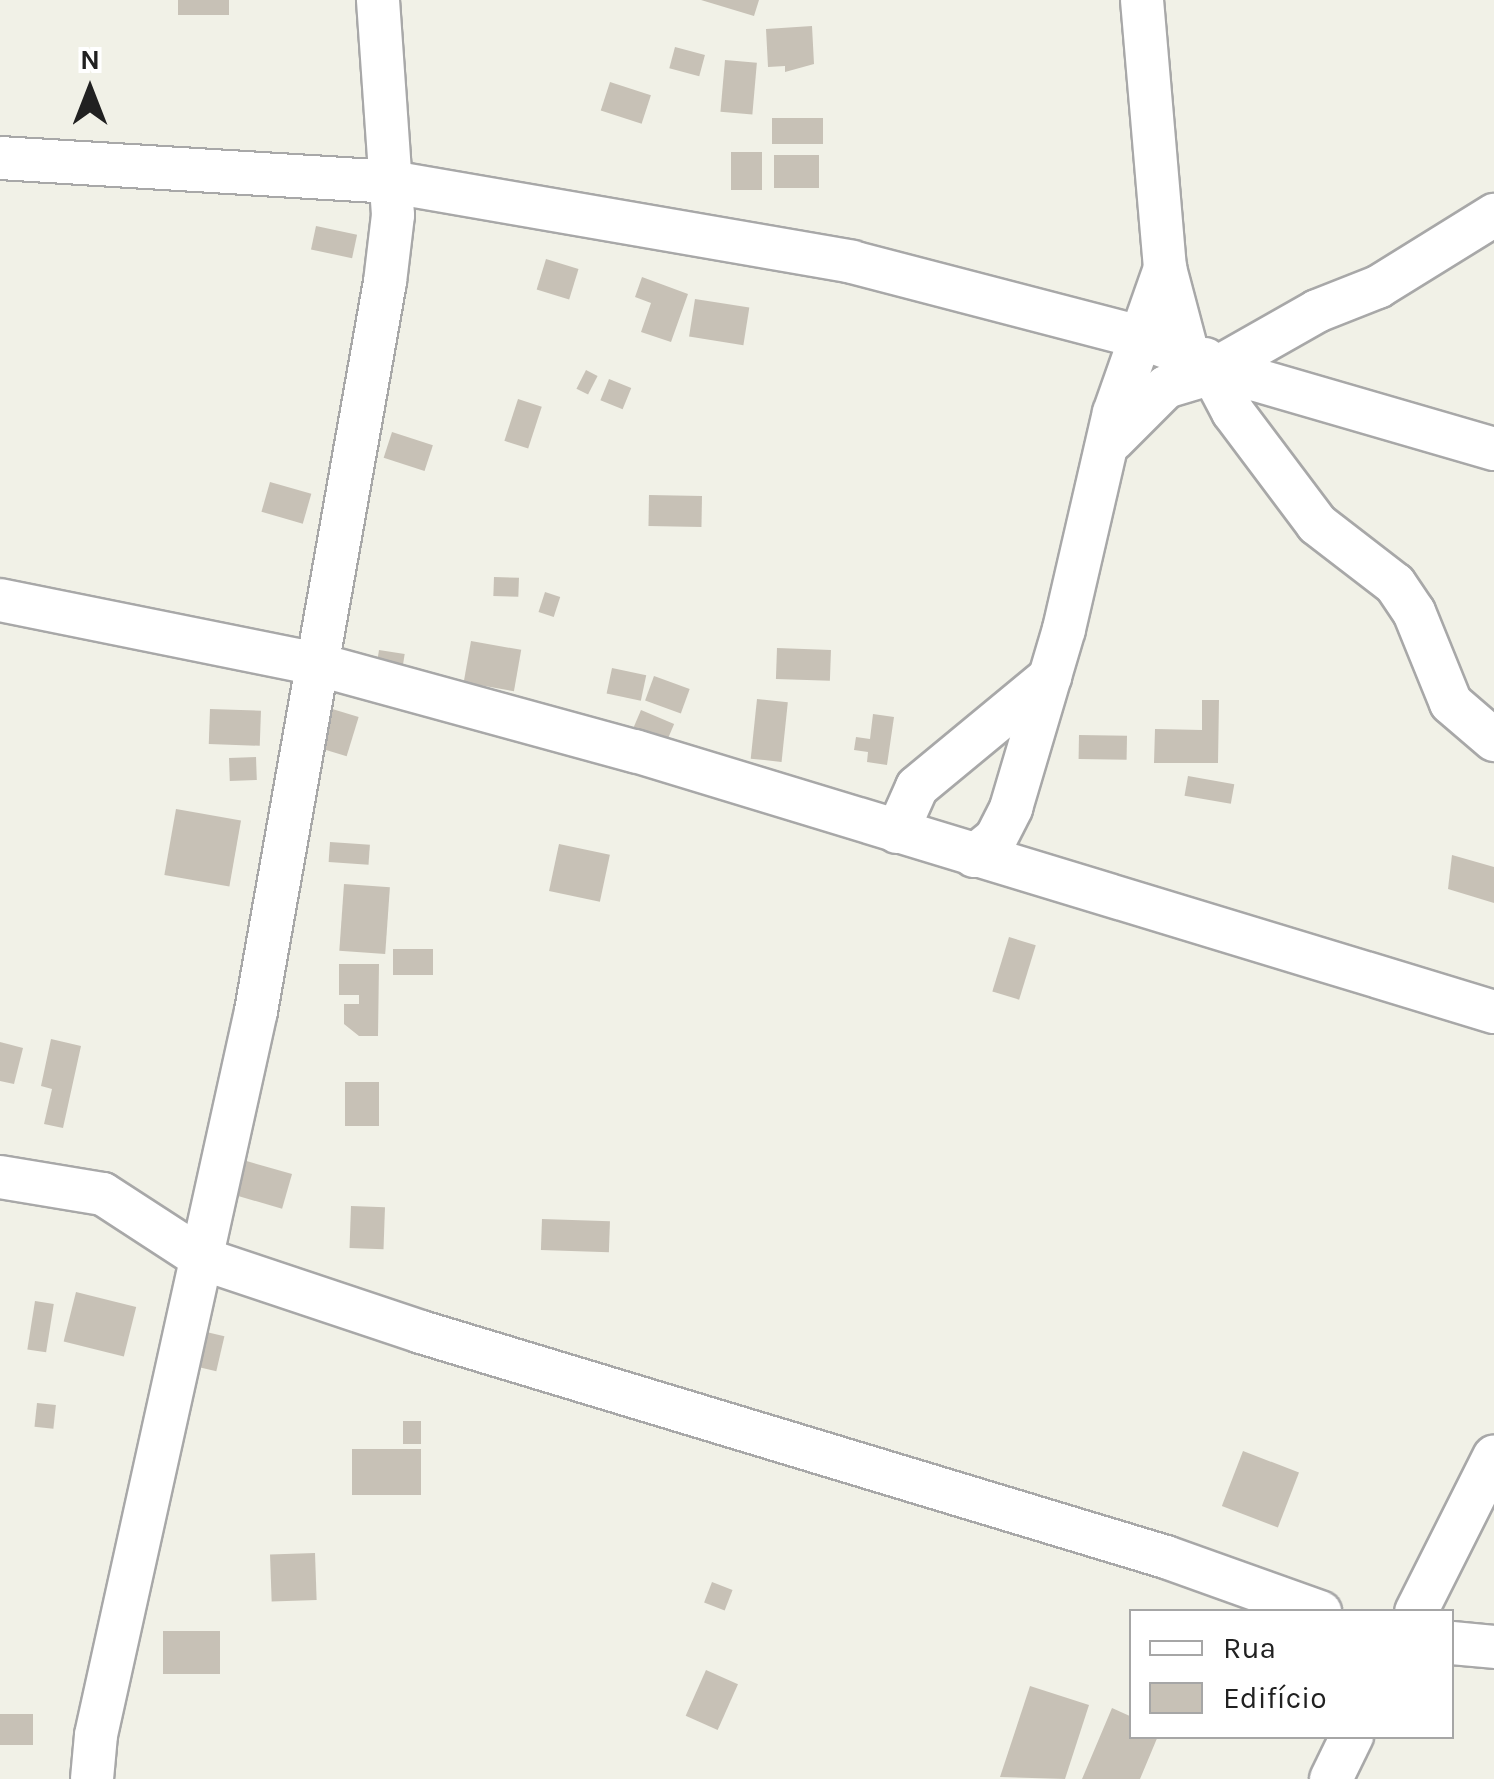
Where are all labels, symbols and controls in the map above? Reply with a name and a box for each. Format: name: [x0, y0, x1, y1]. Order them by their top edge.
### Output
north arrow: [40, 40, 140, 140]
text: N: [80, 43, 100, 76]
legend: [1129, 1609, 1454, 1739]
text: Rua: [1223, 1630, 1276, 1666]
text: Edifício: [1223, 1680, 1327, 1716]

